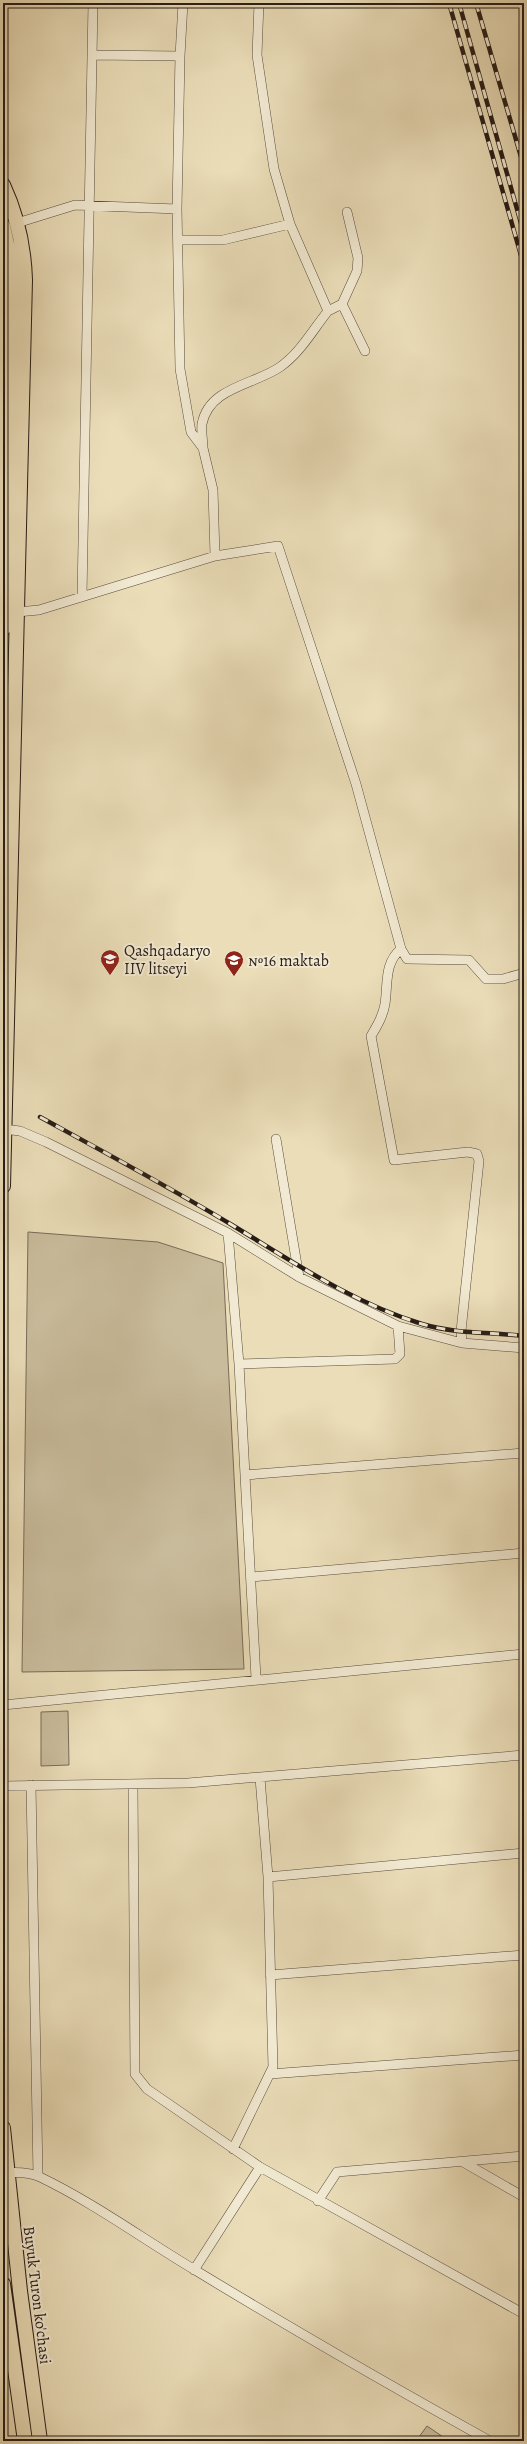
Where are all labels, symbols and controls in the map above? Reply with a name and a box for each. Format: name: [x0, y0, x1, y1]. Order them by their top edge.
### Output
place label: Qashqadaryo IIV litseyi: [124, 940, 211, 980]
school or university icon: Qashqadaryo IIV litseyi: [99, 948, 121, 976]
school or university icon: №16 maktab: [223, 949, 245, 977]
place label: №16 maktab: [248, 950, 329, 972]
street label: Buyuk Turon ko'chasi: [18, 2225, 56, 2365]

